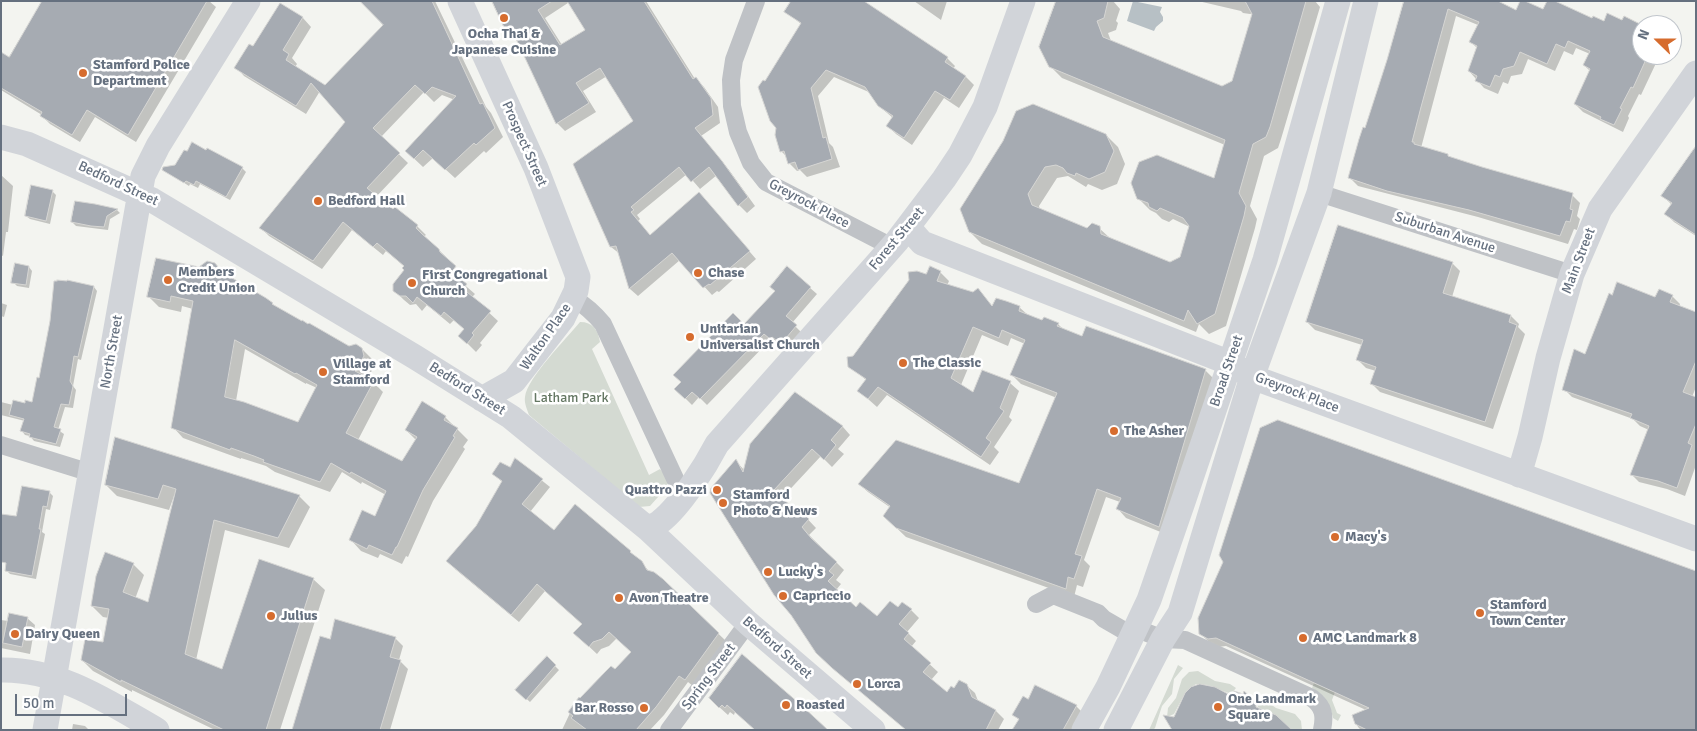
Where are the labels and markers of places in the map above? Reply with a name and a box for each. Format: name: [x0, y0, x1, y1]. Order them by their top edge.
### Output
marker: Ocha Thai & Japanese Cuisine: [498, 12, 510, 24]
place label: Ocha Thai & Japanese Cuisine: [452, 26, 556, 58]
place label: Stamford Police Department: [93, 57, 190, 90]
marker: Stamford Police Department: [77, 67, 89, 79]
place label: Bedford Hall: [328, 193, 405, 209]
marker: Bedford Hall: [312, 195, 324, 207]
place label: Members Credit Union: [178, 264, 255, 296]
place label: Chase: [708, 265, 744, 281]
place label: First Congregational Church: [422, 267, 548, 300]
marker: Chase: [692, 267, 704, 279]
marker: Members Credit Union: [162, 274, 174, 286]
marker: First Congregational Church: [406, 277, 418, 289]
place label: Unitarian Universalist Church: [700, 321, 820, 354]
marker: Unitarian Universalist Church: [684, 331, 696, 343]
place label: The Classic: [913, 355, 981, 371]
place label: Village at Stamford: [333, 356, 391, 388]
marker: The Classic: [897, 357, 909, 369]
marker: Village at Stamford: [317, 366, 329, 378]
place label: The Asher: [1124, 423, 1184, 439]
marker: The Asher: [1108, 425, 1120, 437]
place label: Quattro Pazzi: [625, 482, 707, 498]
marker: Quattro Pazzi: [711, 484, 723, 496]
place label: Stamford Photo & News: [733, 487, 817, 520]
marker: Stamford Photo & News: [717, 497, 729, 509]
place label: Macy's: [1345, 529, 1387, 545]
marker: Macy's: [1329, 531, 1341, 543]
place label: Lucky's: [778, 564, 823, 580]
marker: Lucky's: [762, 566, 774, 578]
place label: Capriccio: [793, 588, 851, 604]
place label: Avon Theatre: [629, 590, 709, 606]
marker: Capriccio: [777, 590, 789, 602]
marker: Avon Theatre: [613, 592, 625, 604]
place label: Stamford Town Center: [1490, 597, 1565, 630]
marker: Stamford Town Center: [1474, 607, 1486, 619]
place label: Julius: [281, 608, 318, 624]
marker: Julius: [265, 610, 277, 622]
place label: Dairy Queen: [25, 626, 100, 642]
marker: Dairy Queen: [9, 628, 21, 640]
place label: AMC Landmark 8: [1313, 630, 1417, 646]
marker: AMC Landmark 8: [1297, 632, 1309, 644]
place label: Lorca: [867, 676, 901, 692]
marker: Lorca: [851, 678, 863, 690]
place label: One Landmark Square: [1228, 691, 1316, 724]
place label: Roasted: [796, 697, 845, 713]
marker: Roasted: [780, 699, 792, 711]
place label: Bar Rosso: [574, 700, 634, 716]
marker: One Landmark Square: [1212, 701, 1224, 713]
marker: Bar Rosso: [638, 702, 650, 714]

